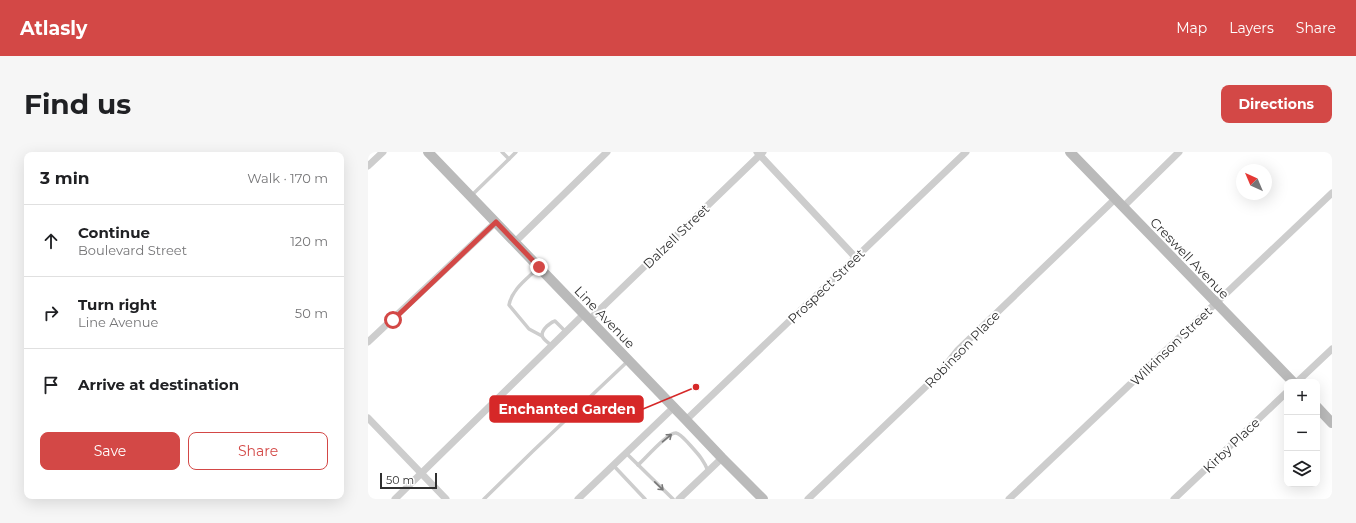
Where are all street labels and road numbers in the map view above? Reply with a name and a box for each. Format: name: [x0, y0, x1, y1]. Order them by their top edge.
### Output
street label: Dalzell Street: [640, 200, 712, 272]
street label: Creswell Avenue: [1147, 214, 1233, 302]
street label: Prospect Street: [784, 245, 868, 327]
street label: Line Avenue: [571, 283, 639, 352]
street label: Wilkinson Street: [1127, 303, 1215, 389]
street label: Robinson Place: [921, 307, 1003, 391]
street label: Kirby Place: [1199, 414, 1263, 476]

